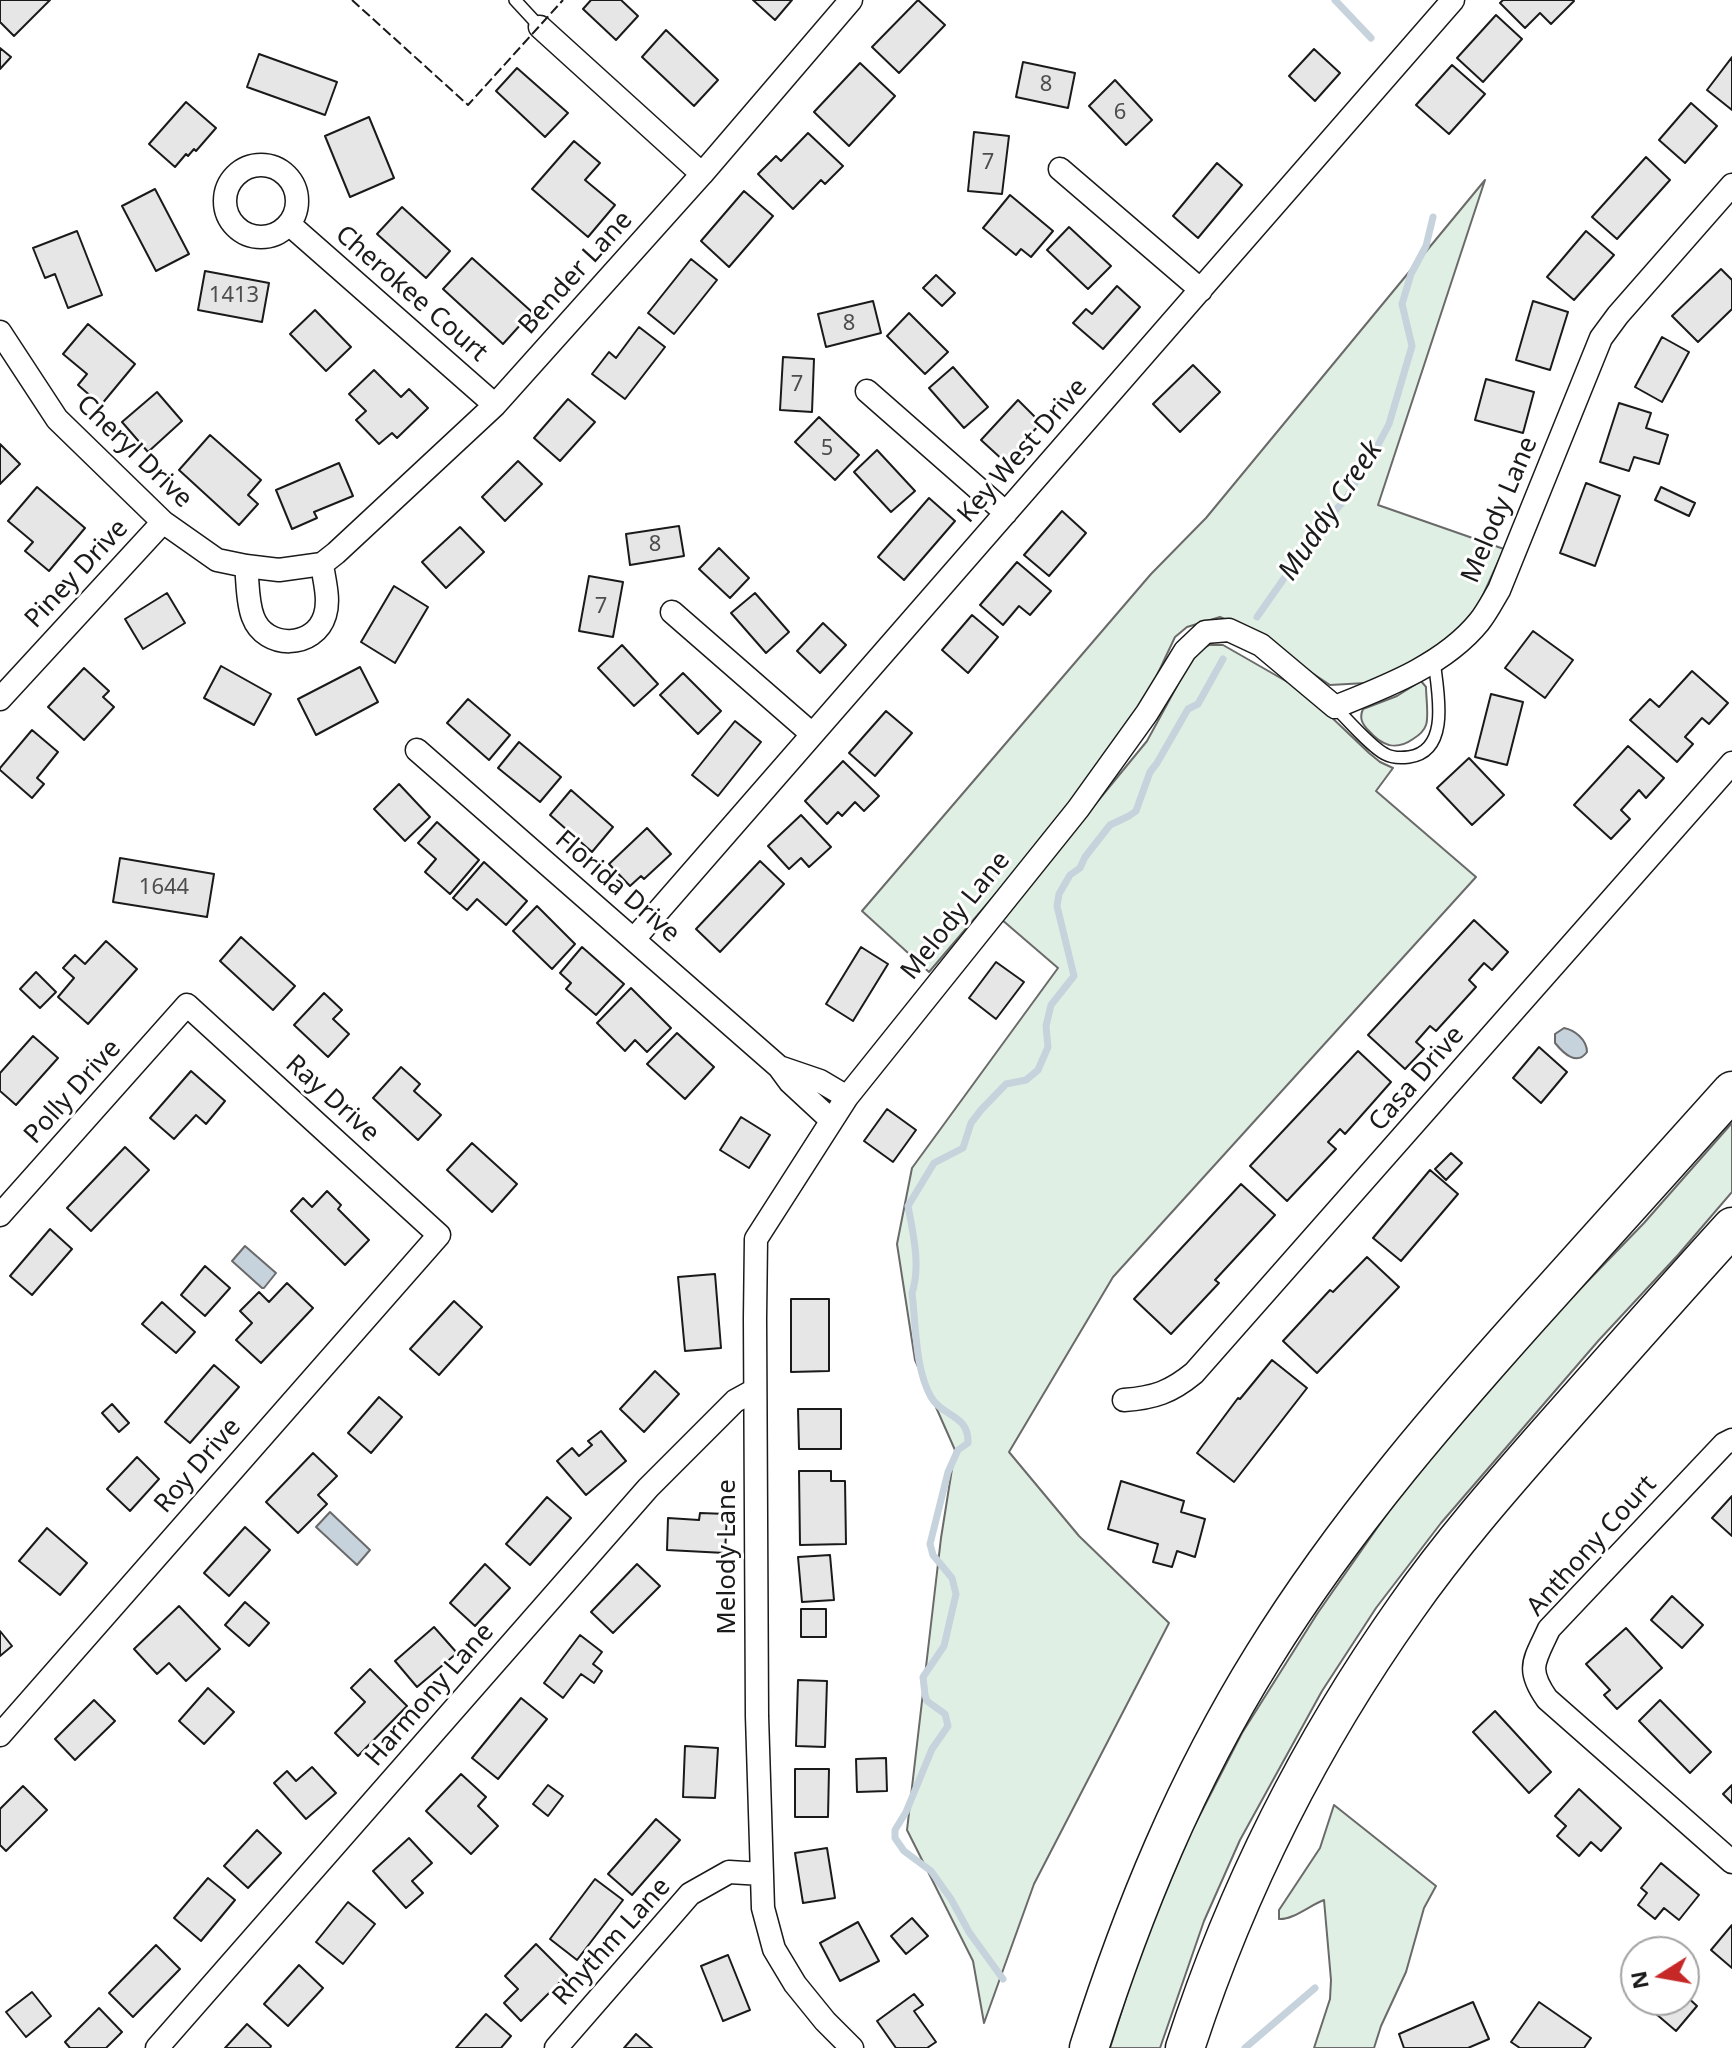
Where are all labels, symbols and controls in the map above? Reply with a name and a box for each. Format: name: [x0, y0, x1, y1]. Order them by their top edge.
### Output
house number: 8: [1040, 72, 1052, 98]
house number: 6: [1114, 100, 1126, 126]
house number: 7: [982, 150, 994, 176]
street label: Bender Lane: [513, 205, 639, 341]
street label: Cherokee Court: [329, 219, 493, 369]
house number: 1413: [209, 283, 259, 309]
house number: 8: [843, 311, 855, 337]
house number: 7: [791, 372, 803, 398]
street label: Key West Drive: [952, 372, 1094, 530]
street label: Cheryl Drive: [70, 389, 198, 515]
street label: Melody Lane: [1455, 432, 1545, 588]
water label: Muddy Creek: [1272, 435, 1390, 587]
house number: 5: [821, 436, 833, 462]
street label: Piney Drive: [19, 513, 135, 635]
house number: 8: [649, 532, 661, 558]
house number: 7: [595, 594, 607, 620]
street label: Florida Drive: [548, 824, 686, 950]
street label: Melody Lane: [895, 846, 1017, 986]
house number: 1644: [139, 875, 189, 901]
street label: Casa Drive: [1363, 1020, 1471, 1138]
street label: Polly Drive: [18, 1034, 128, 1150]
street label: Ray Drive: [279, 1049, 385, 1149]
street label: Roy Drive: [148, 1412, 248, 1520]
street label: Anthony Court: [1521, 1469, 1663, 1623]
street label: Melody Lane: [712, 1479, 744, 1635]
street label: Harmony Lane: [359, 1617, 501, 1773]
street label: Rhythm Lane: [547, 1872, 677, 2012]
north arrow: [1620, 1936, 1700, 2016]
text: N: [1622, 1969, 1655, 1992]

